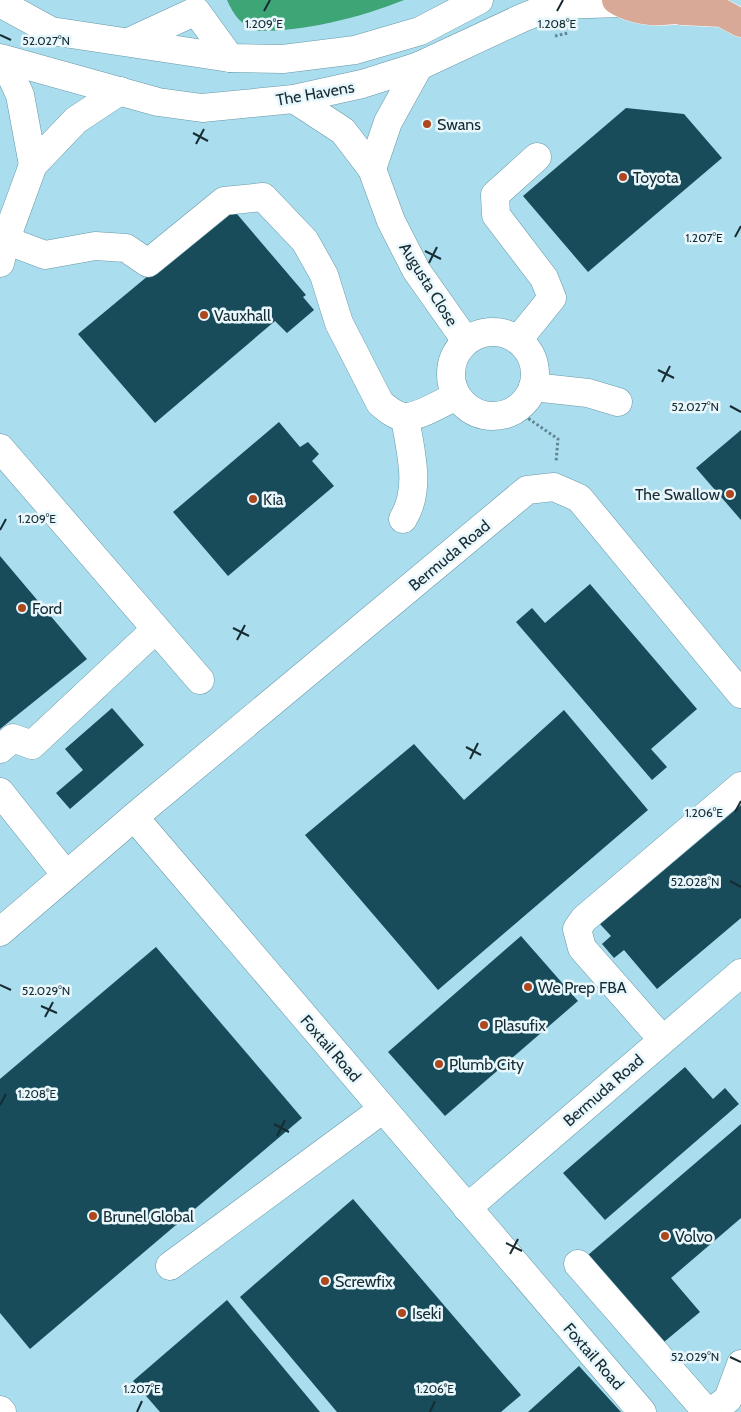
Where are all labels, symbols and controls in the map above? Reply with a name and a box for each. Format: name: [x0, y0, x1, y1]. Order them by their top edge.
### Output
text: 1.209°E: [245, 16, 283, 31]
text: 1.208°E: [538, 16, 577, 31]
text: 52.027°N: [22, 33, 70, 48]
street label: The Havens: [275, 77, 356, 110]
place label: Swans: [437, 115, 481, 134]
marker: Swans: [421, 118, 433, 130]
place label: Toyota: [633, 168, 679, 187]
marker: Toyota: [617, 171, 629, 183]
text: 1.207°E: [685, 230, 723, 245]
street label: Augusta Close: [395, 239, 462, 330]
place label: Vauxhall: [214, 306, 271, 325]
marker: Vauxhall: [198, 309, 210, 321]
text: 52.027°N: [671, 399, 719, 414]
place label: The Swallow: [635, 485, 720, 504]
marker: The Swallow: [724, 488, 736, 500]
place label: Kia: [263, 490, 284, 509]
marker: Kia: [247, 493, 259, 505]
text: 1.209°E: [18, 511, 56, 526]
street label: Bermuda Road: [405, 516, 494, 595]
place label: Ford: [32, 599, 62, 618]
marker: Ford: [16, 602, 28, 614]
text: 1.206°E: [685, 805, 723, 820]
text: 52.028°N: [671, 874, 719, 889]
place label: We Prep FBA: [538, 978, 627, 997]
marker: We Prep FBA: [522, 981, 534, 993]
text: 52.029°N: [22, 983, 70, 998]
street label: Foxtail Road: [296, 1011, 365, 1086]
place label: Plasufix: [494, 1016, 546, 1035]
marker: Plasufix: [478, 1019, 490, 1031]
street label: Bermuda Road: [559, 1050, 647, 1130]
place label: Plumb City: [449, 1055, 524, 1074]
marker: Plumb City: [433, 1058, 445, 1070]
text: 1.208°E: [18, 1086, 57, 1101]
place label: Brunel Global: [103, 1207, 194, 1226]
marker: Brunel Global: [87, 1210, 99, 1222]
place label: Volvo: [675, 1227, 713, 1246]
marker: Volvo: [659, 1230, 671, 1242]
place label: Screwfix: [335, 1272, 393, 1291]
marker: Screwfix: [319, 1275, 331, 1287]
place label: Iseki: [412, 1304, 441, 1323]
marker: Iseki: [396, 1307, 408, 1319]
street label: Foxtail Road: [559, 1319, 628, 1394]
text: 52.029°N: [671, 1349, 719, 1364]
text: 1.207°E: [123, 1381, 161, 1396]
text: 1.206°E: [416, 1381, 454, 1396]

